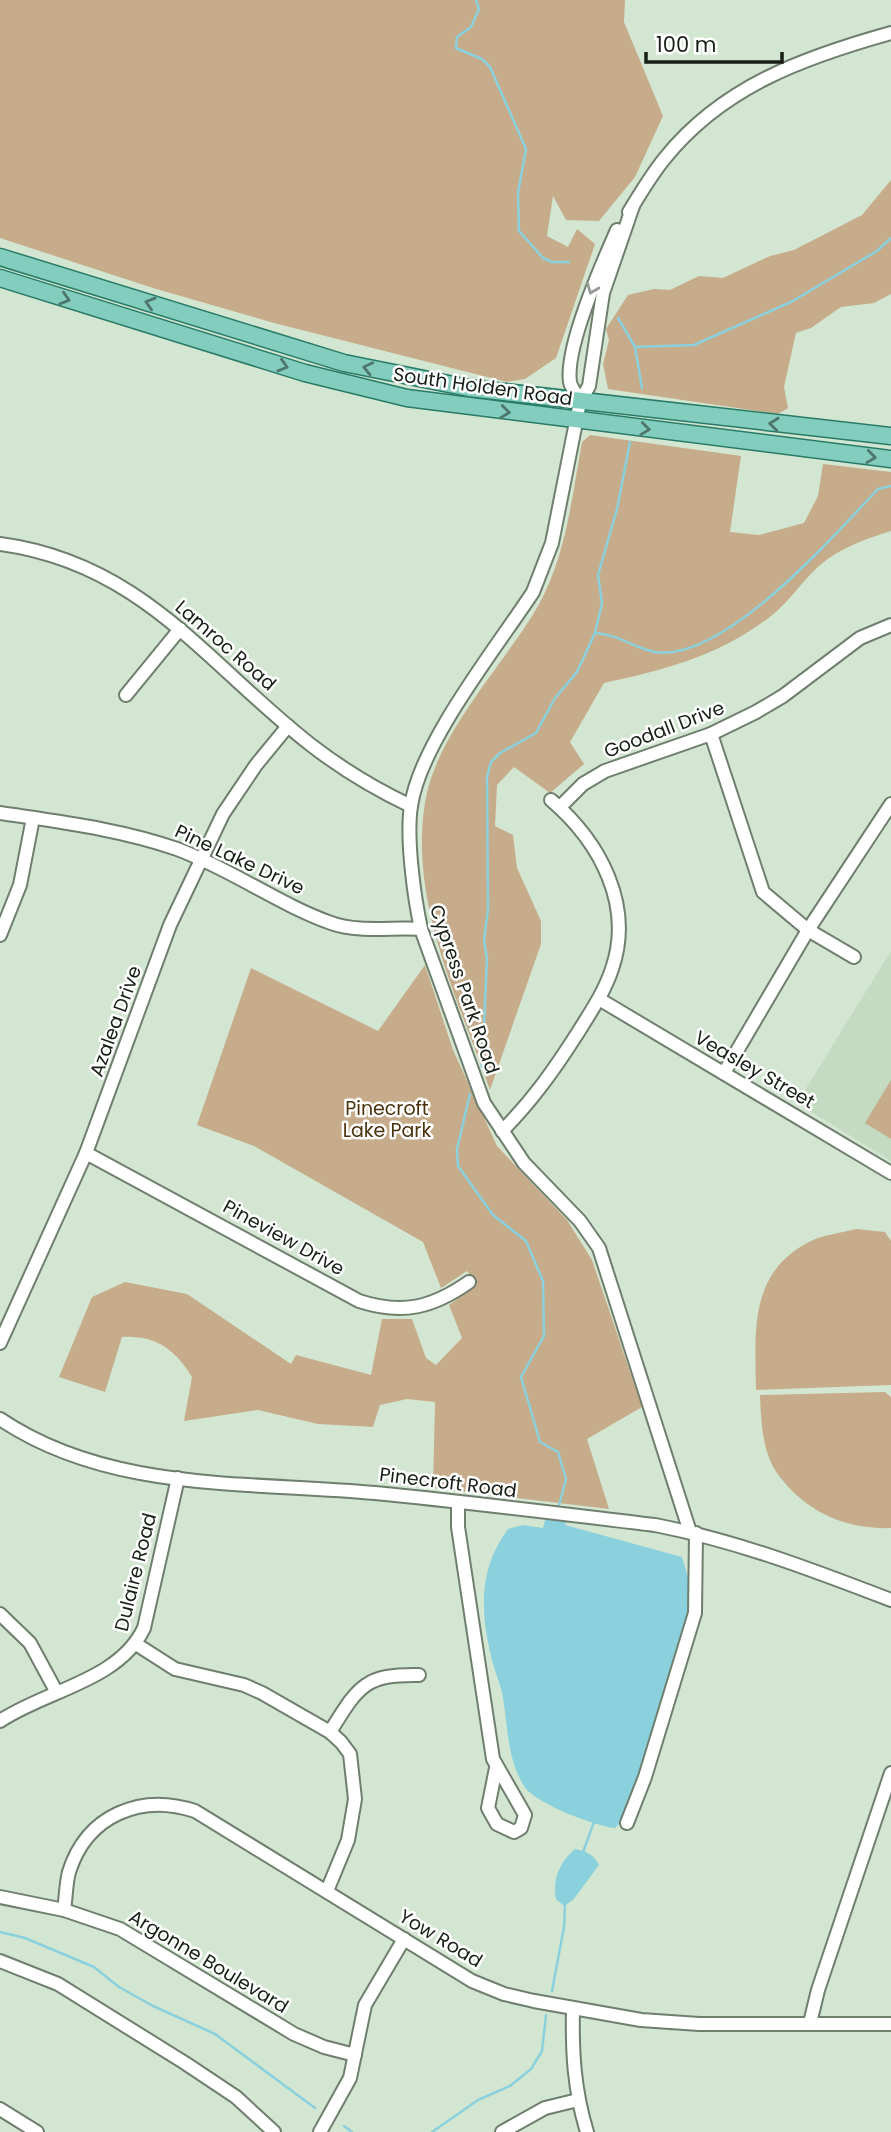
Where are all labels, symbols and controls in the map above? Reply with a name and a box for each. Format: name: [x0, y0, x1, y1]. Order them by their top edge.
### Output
scale bar: [646, 21, 782, 65]
text: 100 m: [656, 30, 716, 59]
one-way arrow: [586, 283, 600, 295]
one-way arrow: [59, 290, 71, 305]
one-way arrow: [144, 297, 157, 311]
one-way arrow: [276, 357, 288, 372]
street label: South Holden Road: [391, 361, 574, 412]
one-way arrow: [362, 362, 374, 376]
one-way arrow: [499, 404, 511, 419]
one-way arrow: [769, 416, 780, 431]
one-way arrow: [639, 421, 651, 436]
one-way arrow: [865, 449, 877, 464]
street label: Lamroc Road: [169, 594, 282, 697]
street label: Goodall Drive: [600, 694, 728, 765]
street label: Pine Lake Drive: [171, 818, 309, 901]
street label: Cypress Park Road: [423, 901, 506, 1077]
street label: Azalea Drive: [83, 962, 148, 1080]
street label: Veasley Street: [689, 1024, 820, 1115]
park label: Pinecroft Lake Park: [343, 1095, 431, 1144]
street label: Pineview Drive: [218, 1193, 349, 1282]
street label: Pinecroft Road: [378, 1461, 518, 1504]
street label: Dulaire Road: [108, 1510, 163, 1634]
street label: Argonne Boulevard: [124, 1903, 294, 2020]
street label: Yow Road: [394, 1903, 488, 1974]

